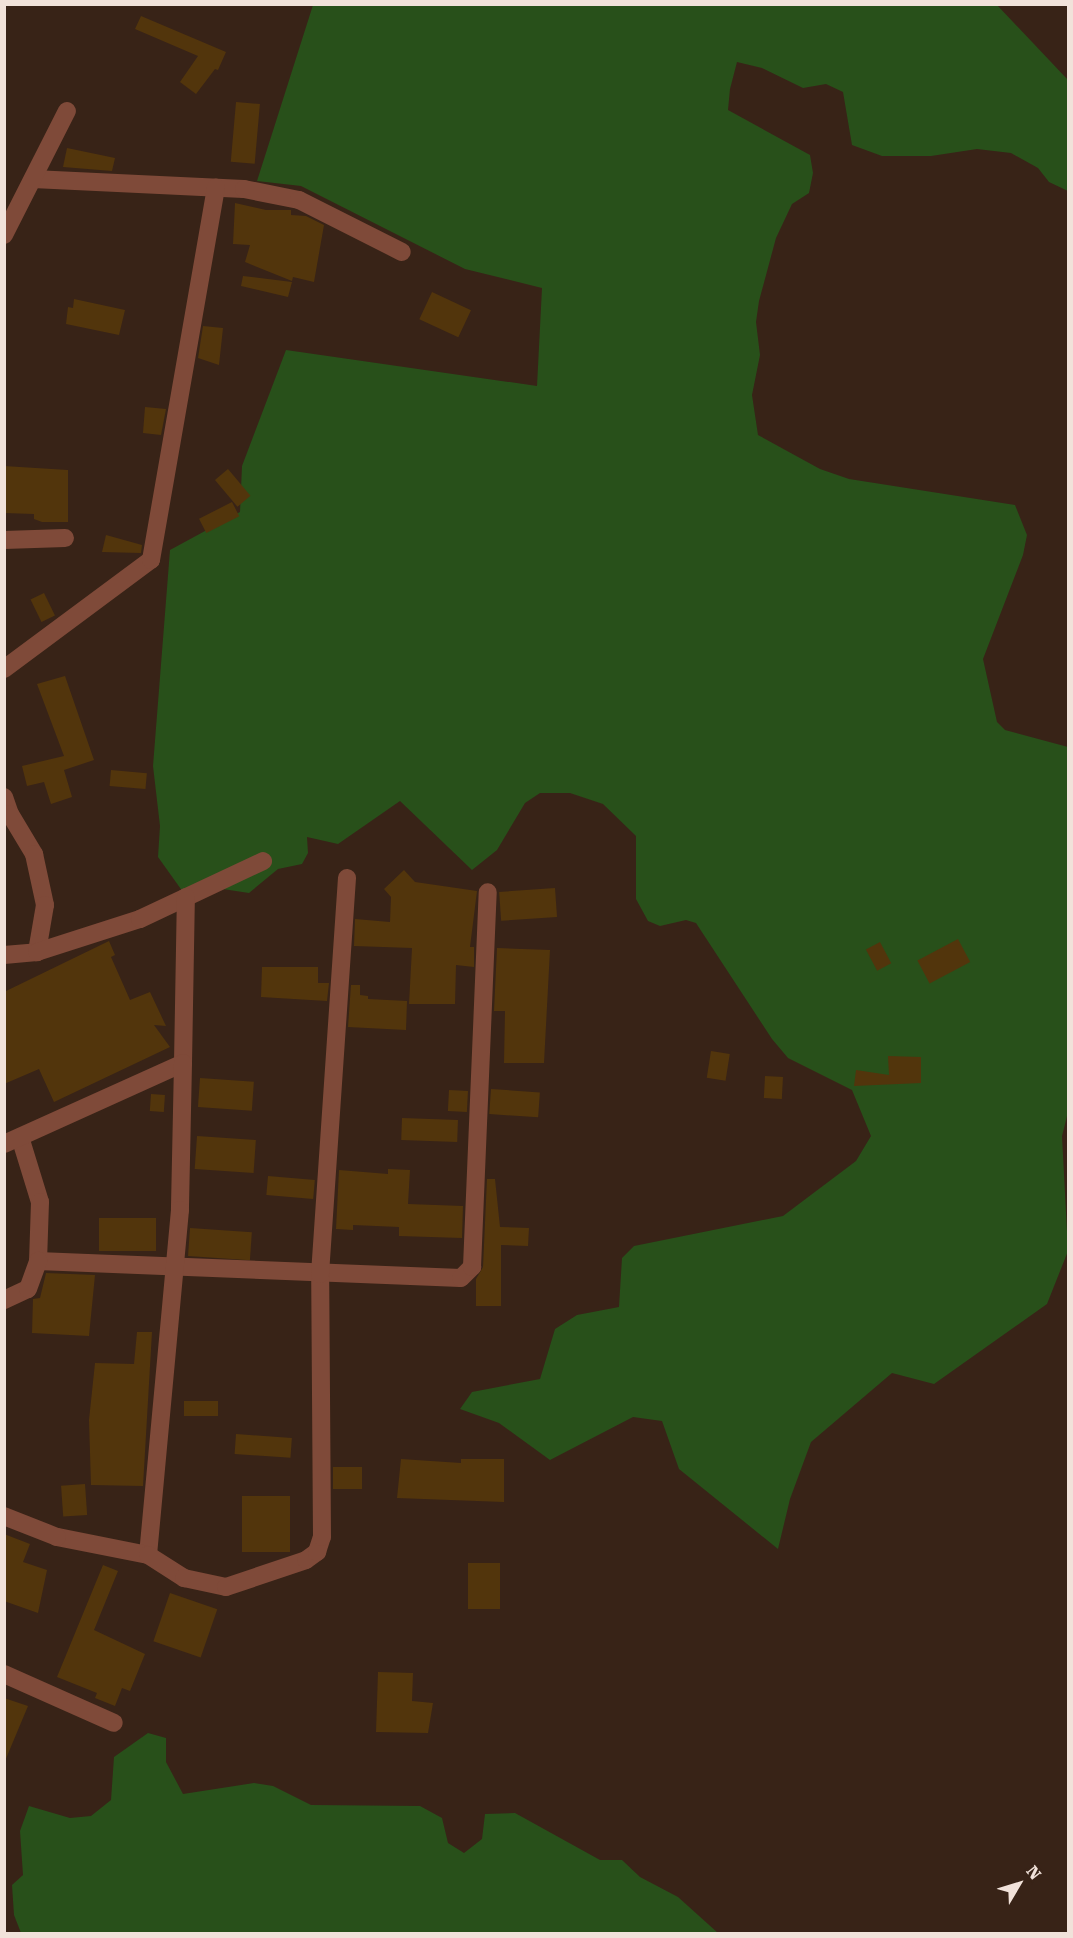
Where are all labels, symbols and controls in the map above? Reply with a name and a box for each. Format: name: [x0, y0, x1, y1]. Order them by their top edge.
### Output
north arrow: [989, 1854, 1049, 1914]
text: N: [1022, 1862, 1045, 1883]

